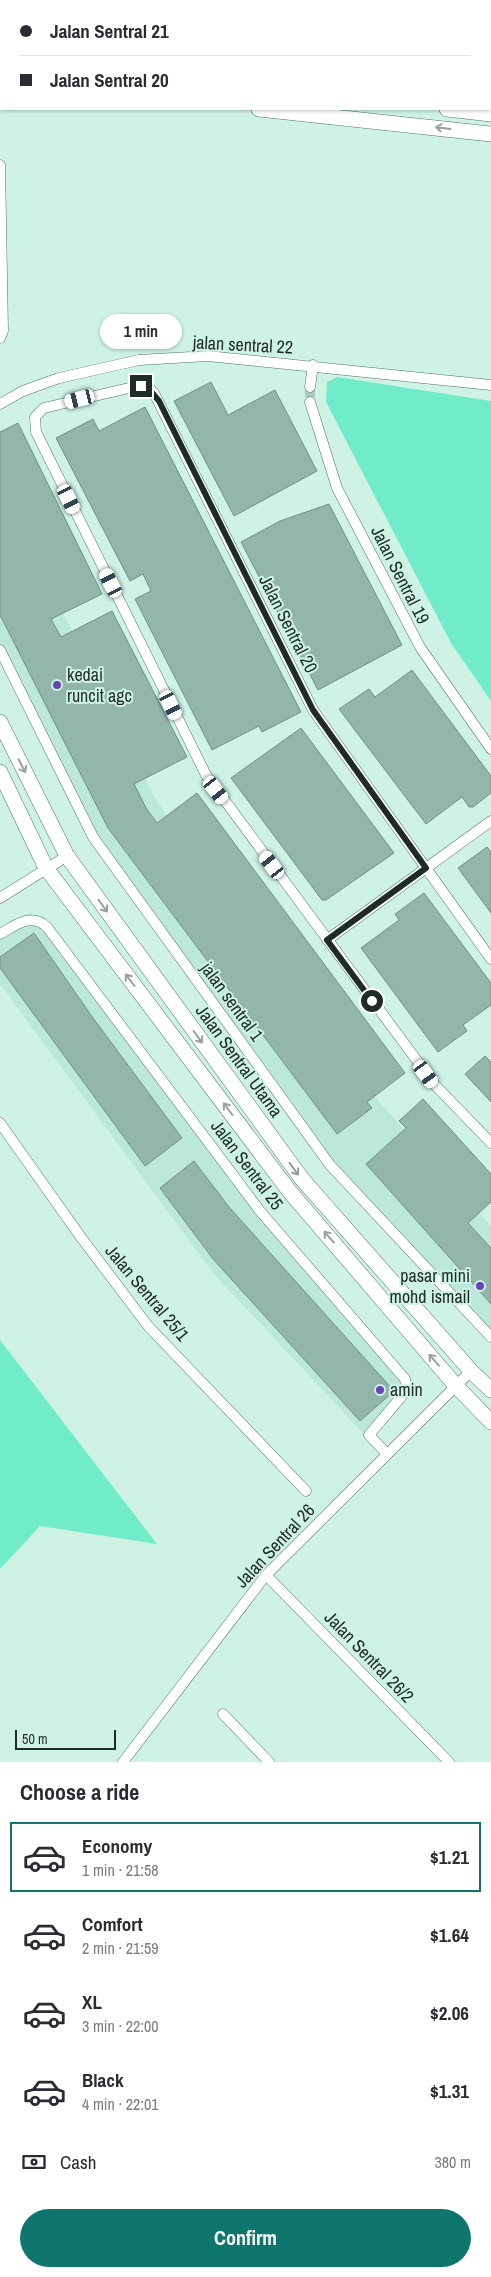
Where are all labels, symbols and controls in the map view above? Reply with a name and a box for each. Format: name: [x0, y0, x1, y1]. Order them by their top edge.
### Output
text: Jalan Sentral 21: [50, 18, 169, 44]
text: Jalan Sentral 20: [50, 67, 169, 93]
one-way arrow: [435, 123, 451, 133]
callout: 1 min: [100, 314, 182, 348]
text: 1 min: [124, 320, 158, 342]
street label: jalan sentral 22: [191, 329, 294, 360]
route end: [130, 375, 152, 397]
car: [63, 388, 96, 410]
car: [55, 482, 82, 516]
street label: Jalan Sentral 19: [365, 522, 436, 628]
car: [97, 566, 124, 600]
street label: Jalan Sentral 20: [253, 571, 324, 677]
place label: kedai runcit agc: [67, 662, 132, 708]
marker: kedai runcit agc: [51, 679, 63, 691]
car: [157, 688, 184, 722]
one-way arrow: [17, 758, 27, 773]
car: [200, 774, 231, 806]
car: [256, 849, 287, 881]
one-way arrow: [98, 899, 108, 913]
street label: jalan sentral 1: [195, 956, 270, 1047]
one-way arrow: [125, 974, 136, 987]
route start: [361, 990, 383, 1012]
street label: Jalan Sentral Utama: [190, 999, 289, 1122]
one-way arrow: [193, 1030, 204, 1043]
car: [411, 1057, 440, 1091]
one-way arrow: [223, 1102, 233, 1116]
street label: Jalan Sentral 25: [205, 1115, 289, 1215]
one-way arrow: [289, 1162, 299, 1176]
one-way arrow: [323, 1231, 334, 1244]
street label: Jalan Sentral 25/1: [100, 1239, 196, 1347]
place label: pasar mini mohd ismail: [390, 1263, 470, 1309]
marker: pasar mini mohd ismail: [474, 1280, 486, 1292]
one-way arrow: [429, 1354, 440, 1367]
place label: amin: [390, 1377, 423, 1402]
marker: amin: [374, 1384, 386, 1396]
street label: Jalan Sentral 26: [229, 1498, 320, 1593]
street label: Jalan Sentral 26/2: [319, 1605, 420, 1708]
scale bar: [15, 1727, 116, 1750]
text: 50 m: [22, 1730, 48, 1748]
text: Choose a ride: [20, 1777, 139, 1807]
text: Economy: [82, 1833, 152, 1859]
icon: car: [22, 1835, 67, 1880]
text: $1.21: [430, 1844, 469, 1870]
text: 1 min · 21:58: [82, 1859, 159, 1881]
text: Comfort: [82, 1911, 143, 1937]
icon: car: [22, 1913, 67, 1958]
text: $1.64: [430, 1922, 469, 1948]
text: 2 min · 21:59: [82, 1937, 159, 1959]
text: XL: [82, 1989, 102, 2015]
icon: car: [22, 1991, 67, 2036]
text: $2.06: [430, 2000, 469, 2026]
text: 3 min · 22:00: [82, 2015, 159, 2037]
text: Black: [82, 2067, 124, 2093]
icon: car: [22, 2069, 67, 2114]
text: $1.31: [430, 2078, 469, 2104]
text: 4 min · 22:01: [82, 2093, 159, 2115]
icon: cash: [20, 2148, 48, 2176]
text: Cash: [60, 2149, 96, 2175]
text: 380 m: [435, 2151, 471, 2173]
button: Confirm: [20, 2209, 471, 2267]

